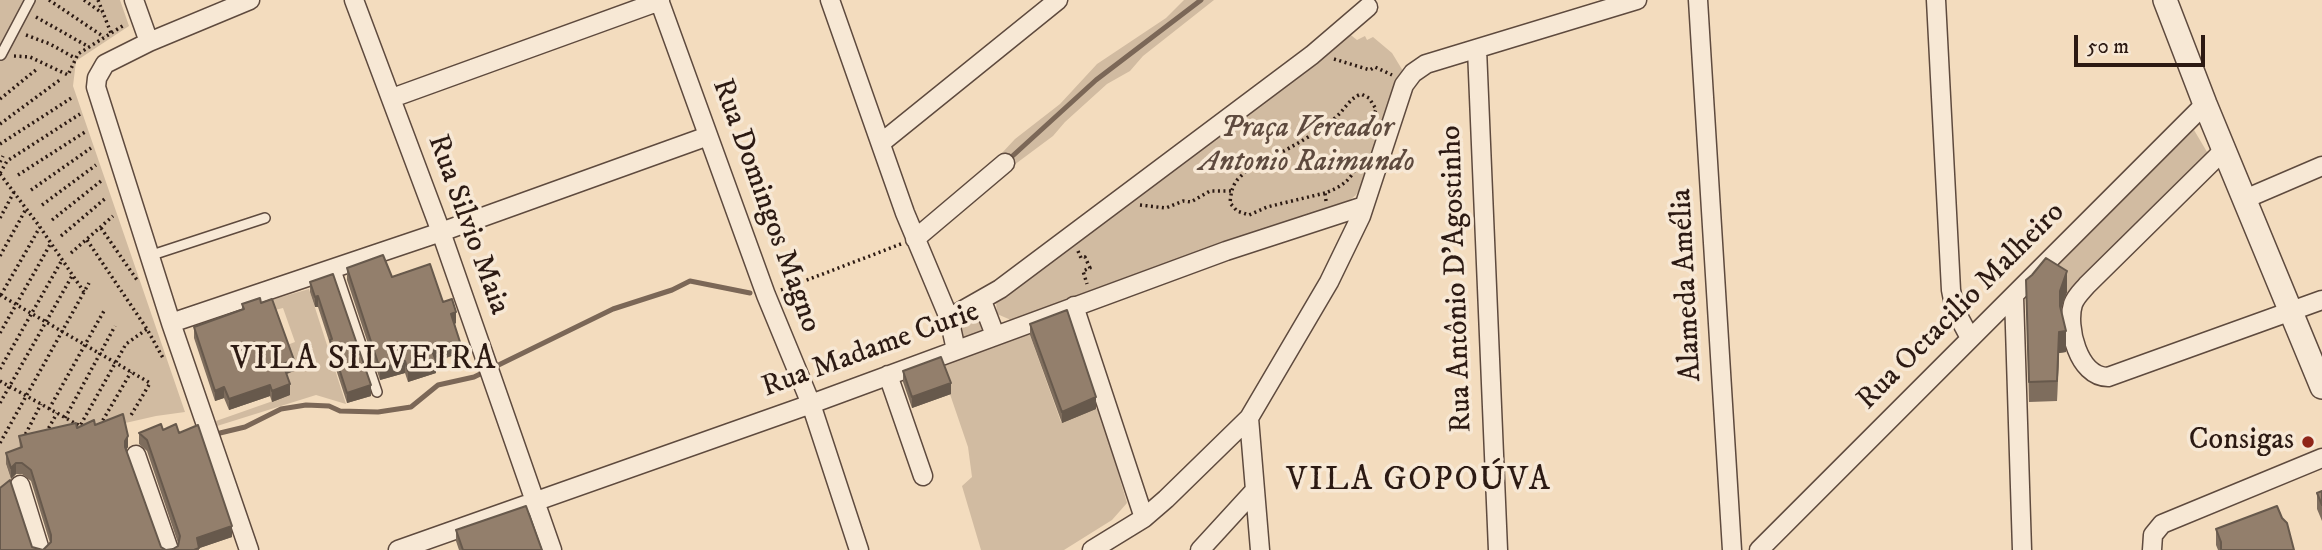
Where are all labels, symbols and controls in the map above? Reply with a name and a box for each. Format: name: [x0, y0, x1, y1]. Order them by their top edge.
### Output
scale bar: [2077, 21, 2208, 65]
text: 50 m: [2087, 34, 2129, 60]
street label: Rua Domingos Magno: [702, 74, 828, 338]
park label: Praça Vereador Antonio Raimundo: [1199, 112, 1415, 182]
street label: Rua Antônio D'Agostinho: [1435, 125, 1481, 433]
street label: Rua Silvio Maia: [418, 130, 516, 320]
street label: Alameda Amélia: [1665, 188, 1711, 382]
street label: Rua Octacilio Malheiro: [1851, 196, 2073, 418]
street label: Rua Madame Curie: [757, 295, 985, 407]
district label: VILA SILVEIRA: [232, 341, 496, 381]
place label: Consigas: [2189, 424, 2294, 460]
marker: Consigas: [2300, 434, 2316, 450]
district label: VILA GOPOÚVA: [1288, 462, 1550, 502]

